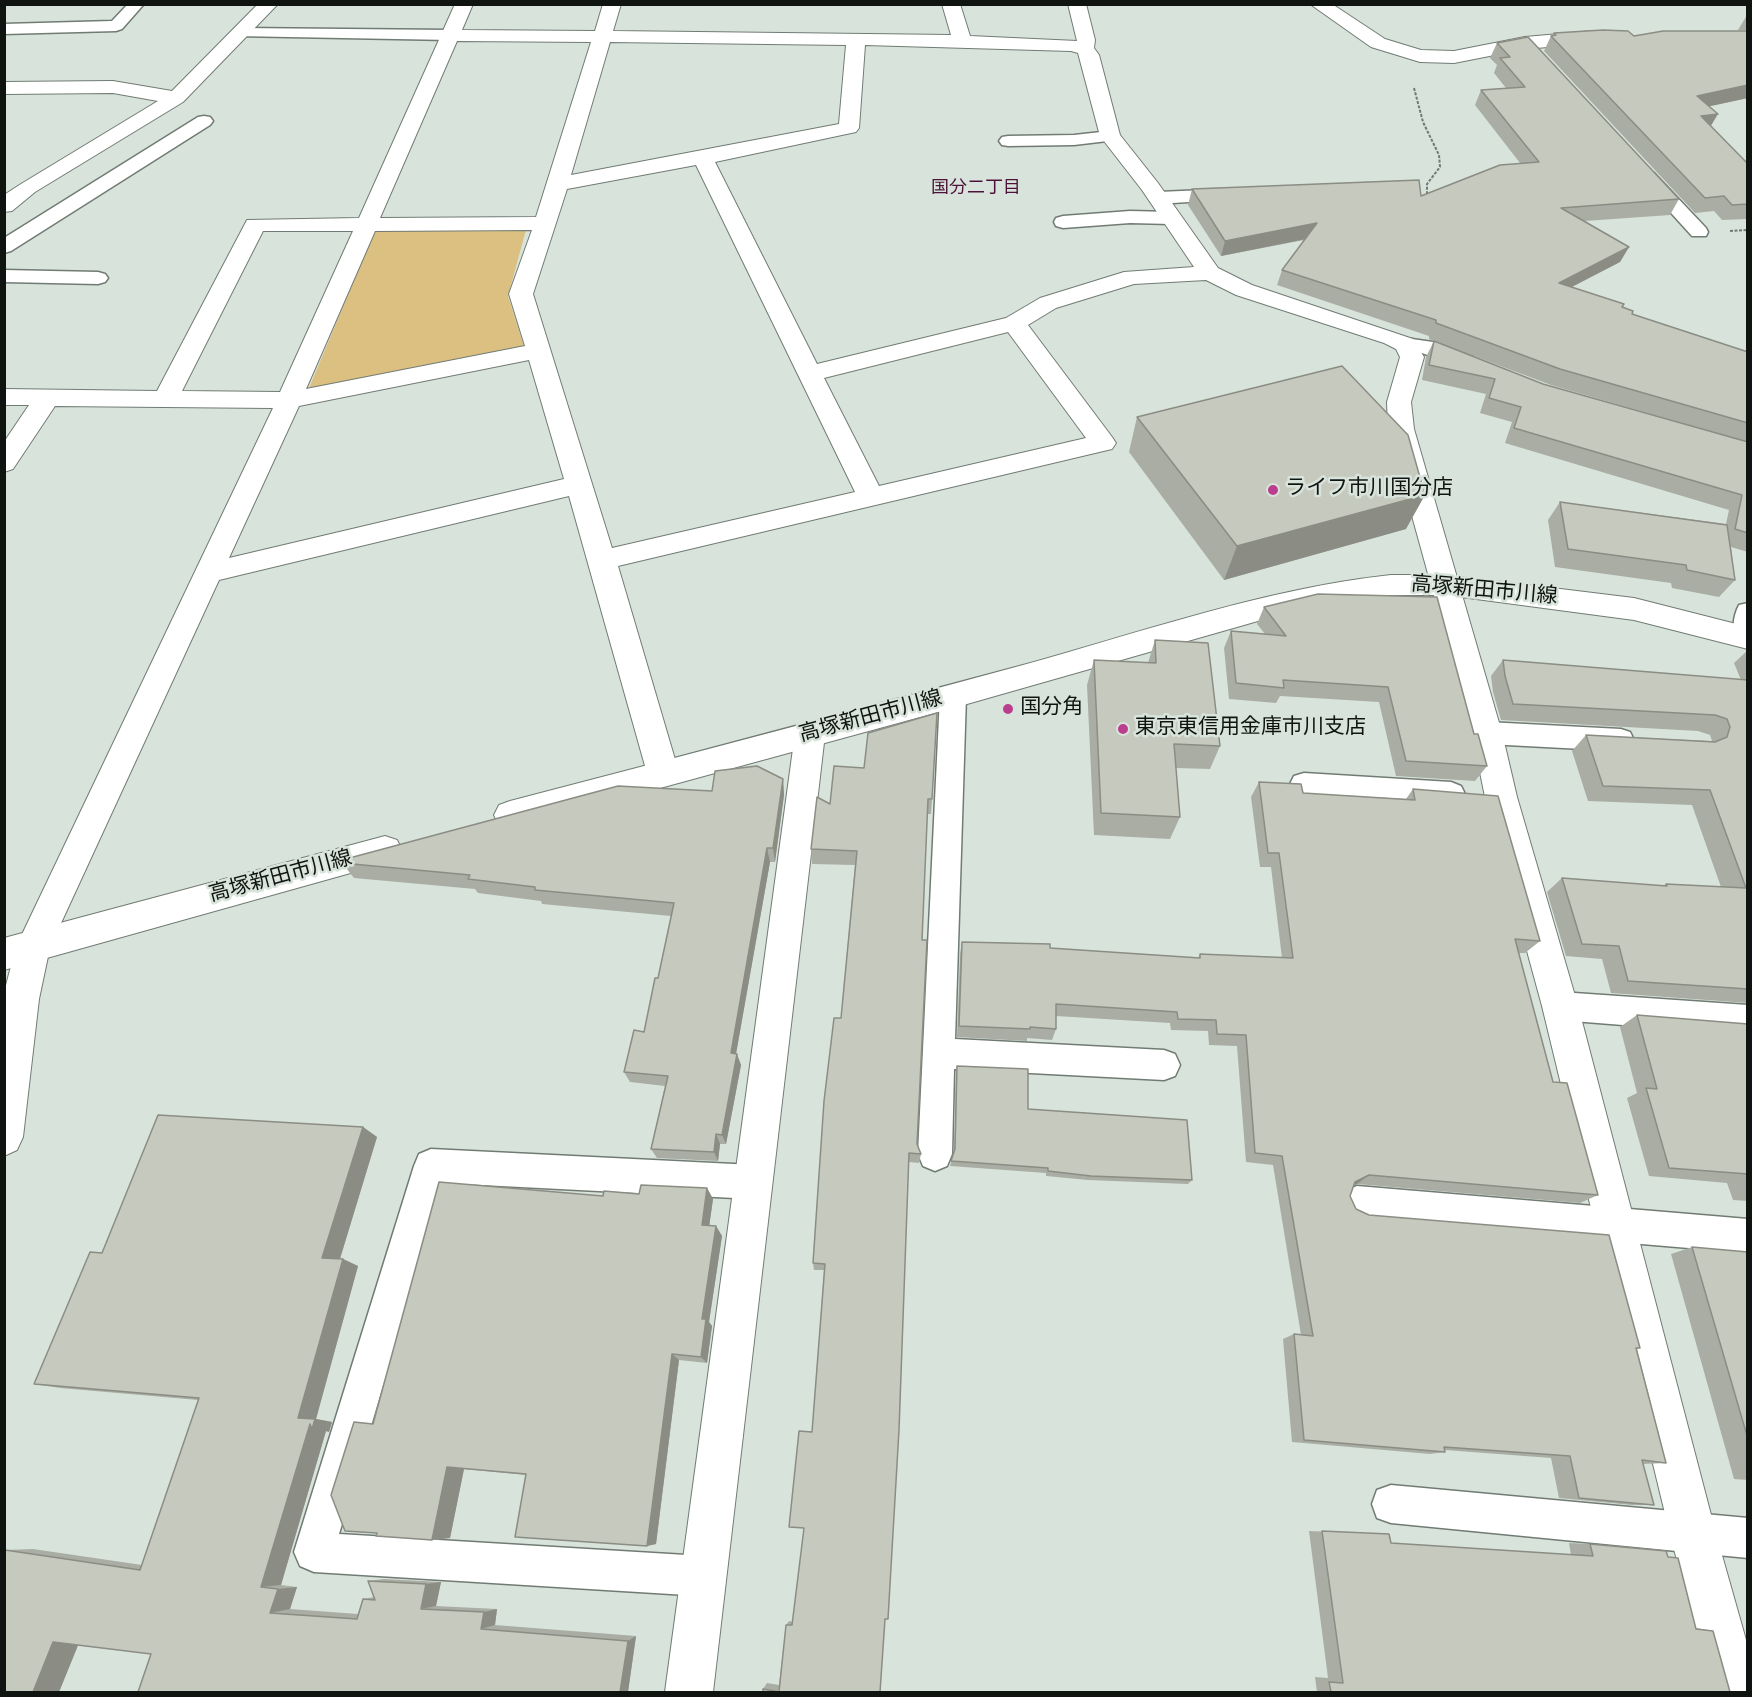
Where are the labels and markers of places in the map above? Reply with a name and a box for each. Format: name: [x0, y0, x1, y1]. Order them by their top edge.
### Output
place label: ライフ市川国分店: [1285, 477, 1453, 503]
marker: ライフ市川国分店: [1266, 483, 1280, 497]
place label: 国分角: [1020, 696, 1083, 722]
marker: 国分角: [1001, 702, 1015, 716]
place label: 東京東信用金庫市川支店: [1135, 716, 1366, 742]
marker: 東京東信用金庫市川支店: [1116, 722, 1130, 736]

